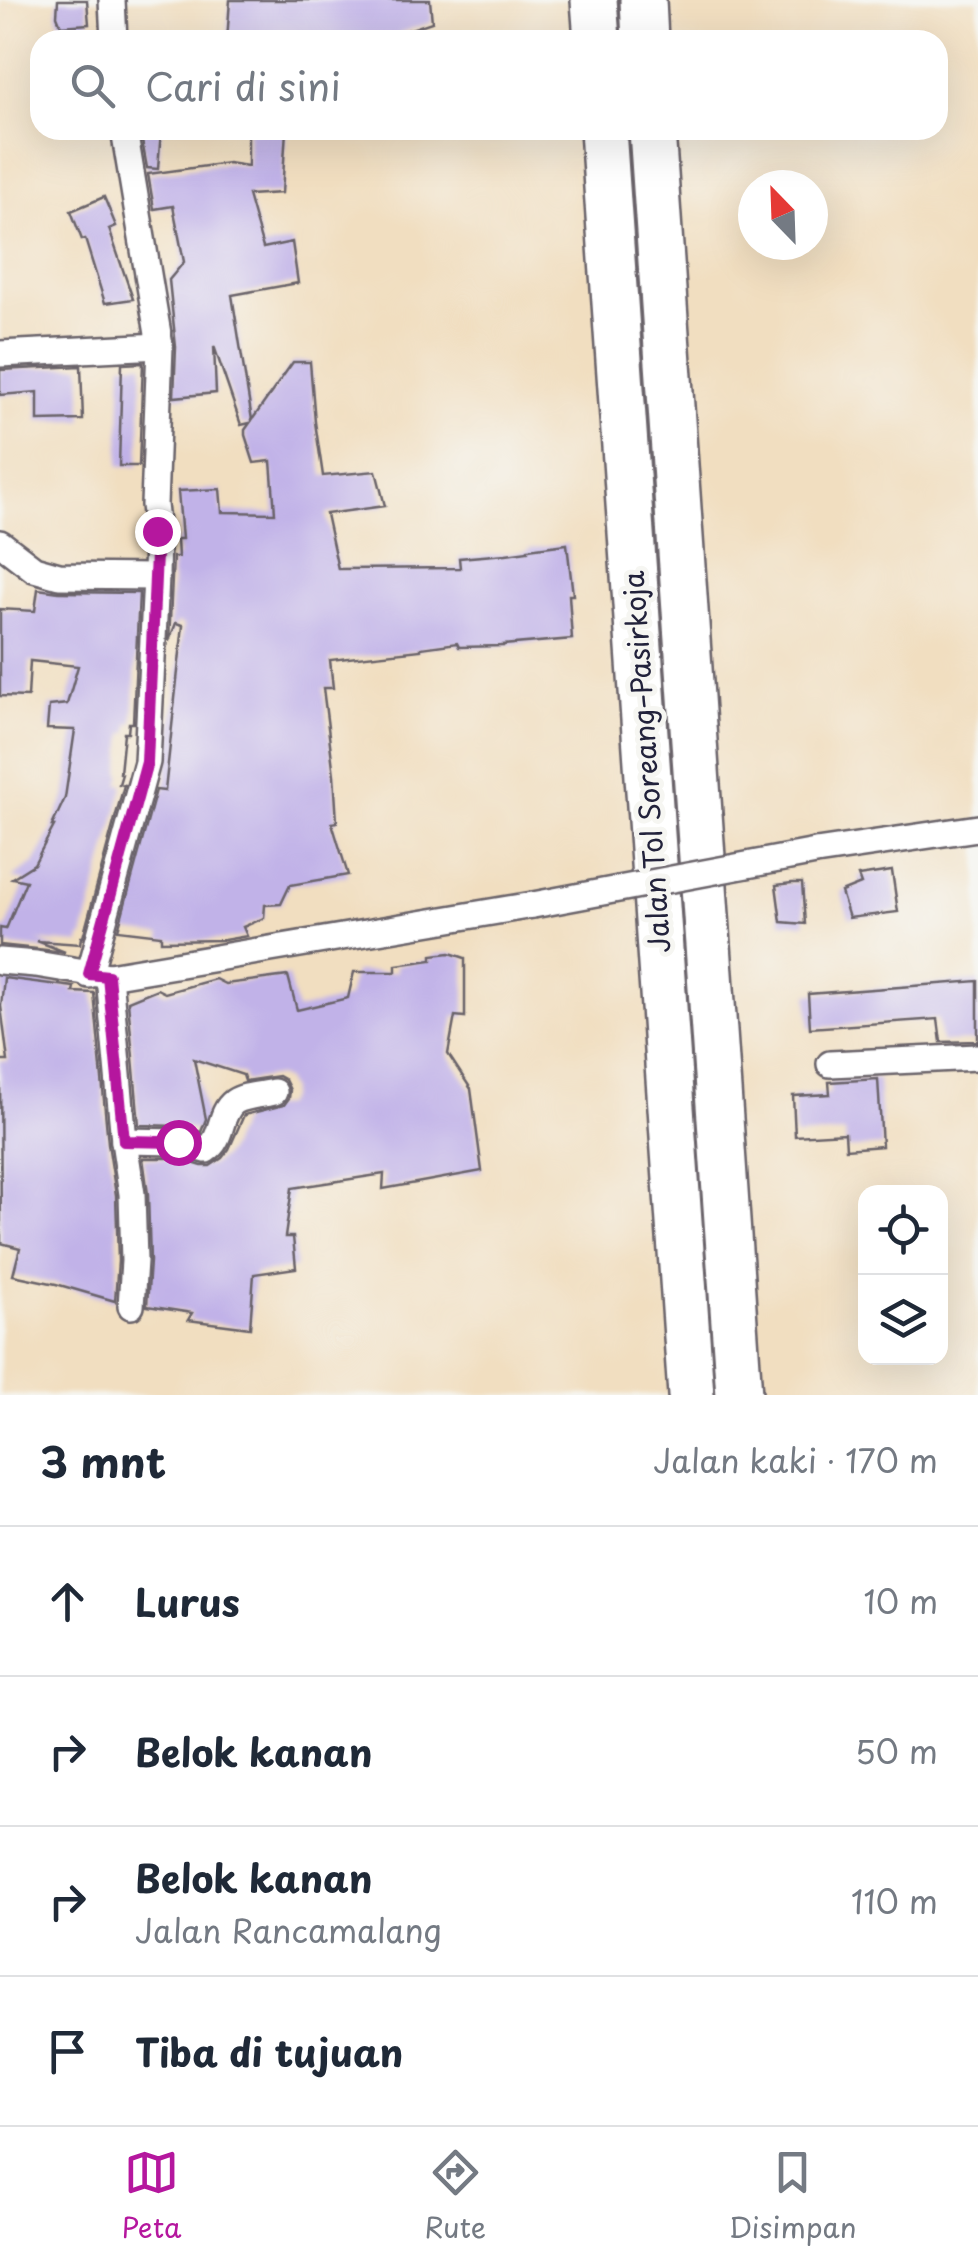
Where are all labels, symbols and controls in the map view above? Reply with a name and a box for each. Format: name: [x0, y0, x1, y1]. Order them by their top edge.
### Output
search box: [30, 30, 948, 140]
text: Cari di sini: [145, 57, 341, 114]
icon: search: [65, 58, 120, 113]
north arrow: [738, 170, 828, 260]
route end: [135, 509, 181, 555]
street label: Jalan Tol Soreang–Pasirkoja: [611, 569, 680, 954]
route start: [156, 1120, 202, 1166]
map controls: [858, 1185, 948, 1365]
button: locate: [858, 1185, 948, 1275]
button: layers: [858, 1275, 948, 1365]
text: 3 mnt: [40, 1429, 166, 1492]
text: Jalan kaki · 170 m: [653, 1436, 938, 1484]
text: Lurus: [135, 1573, 240, 1630]
icon: ahead: [40, 1574, 95, 1629]
text: 10 m: [864, 1577, 938, 1625]
text: Belok kanan: [135, 1723, 372, 1780]
icon: right: [40, 1724, 95, 1779]
text: 50 m: [855, 1727, 938, 1775]
text: Belok kanan: [135, 1849, 372, 1906]
icon: right: [40, 1874, 95, 1929]
text: 110 m: [851, 1877, 938, 1925]
text: Jalan Rancamalang: [135, 1906, 442, 1954]
text: Tiba di tujuan: [135, 2023, 403, 2080]
icon: arrive: [40, 2024, 95, 2079]
tab: Peta: [121, 2145, 182, 2248]
tab: Rute: [424, 2145, 486, 2248]
tab: Disimpan: [729, 2145, 857, 2248]

